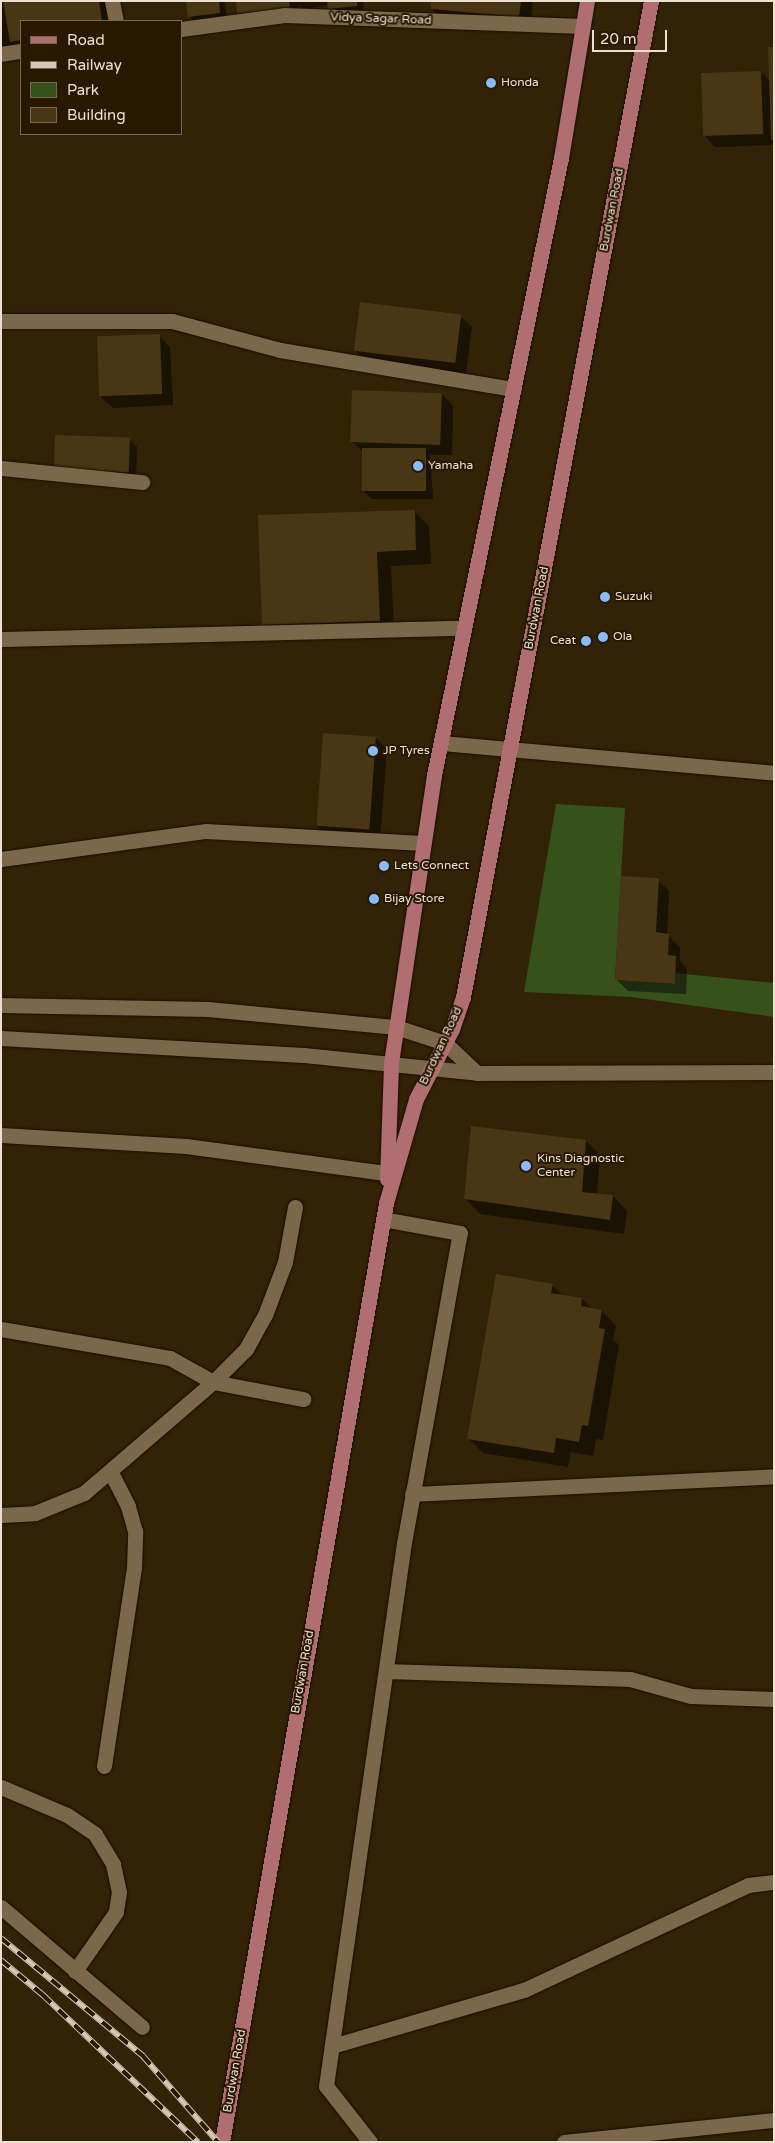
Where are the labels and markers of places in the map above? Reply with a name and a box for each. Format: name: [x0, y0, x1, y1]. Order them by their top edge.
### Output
place label: Honda: [501, 76, 539, 90]
marker: Honda: [485, 77, 497, 89]
place label: Yamaha: [428, 459, 473, 473]
marker: Yamaha: [412, 460, 424, 472]
place label: Suzuki: [615, 590, 652, 604]
marker: Suzuki: [599, 591, 611, 603]
place label: Ola: [613, 630, 632, 644]
marker: Ola: [597, 631, 609, 643]
place label: Ceat: [550, 634, 576, 648]
marker: Ceat: [580, 635, 592, 647]
place label: JP Tyres: [383, 744, 430, 758]
marker: JP Tyres: [367, 745, 379, 757]
place label: Lets Connect: [394, 859, 469, 873]
marker: Lets Connect: [378, 860, 390, 872]
place label: Bijay Store: [384, 892, 445, 906]
marker: Bijay Store: [368, 893, 380, 905]
place label: Kins Diagnostic Center: [537, 1152, 625, 1180]
marker: Kins Diagnostic Center: [519, 1159, 533, 1173]

